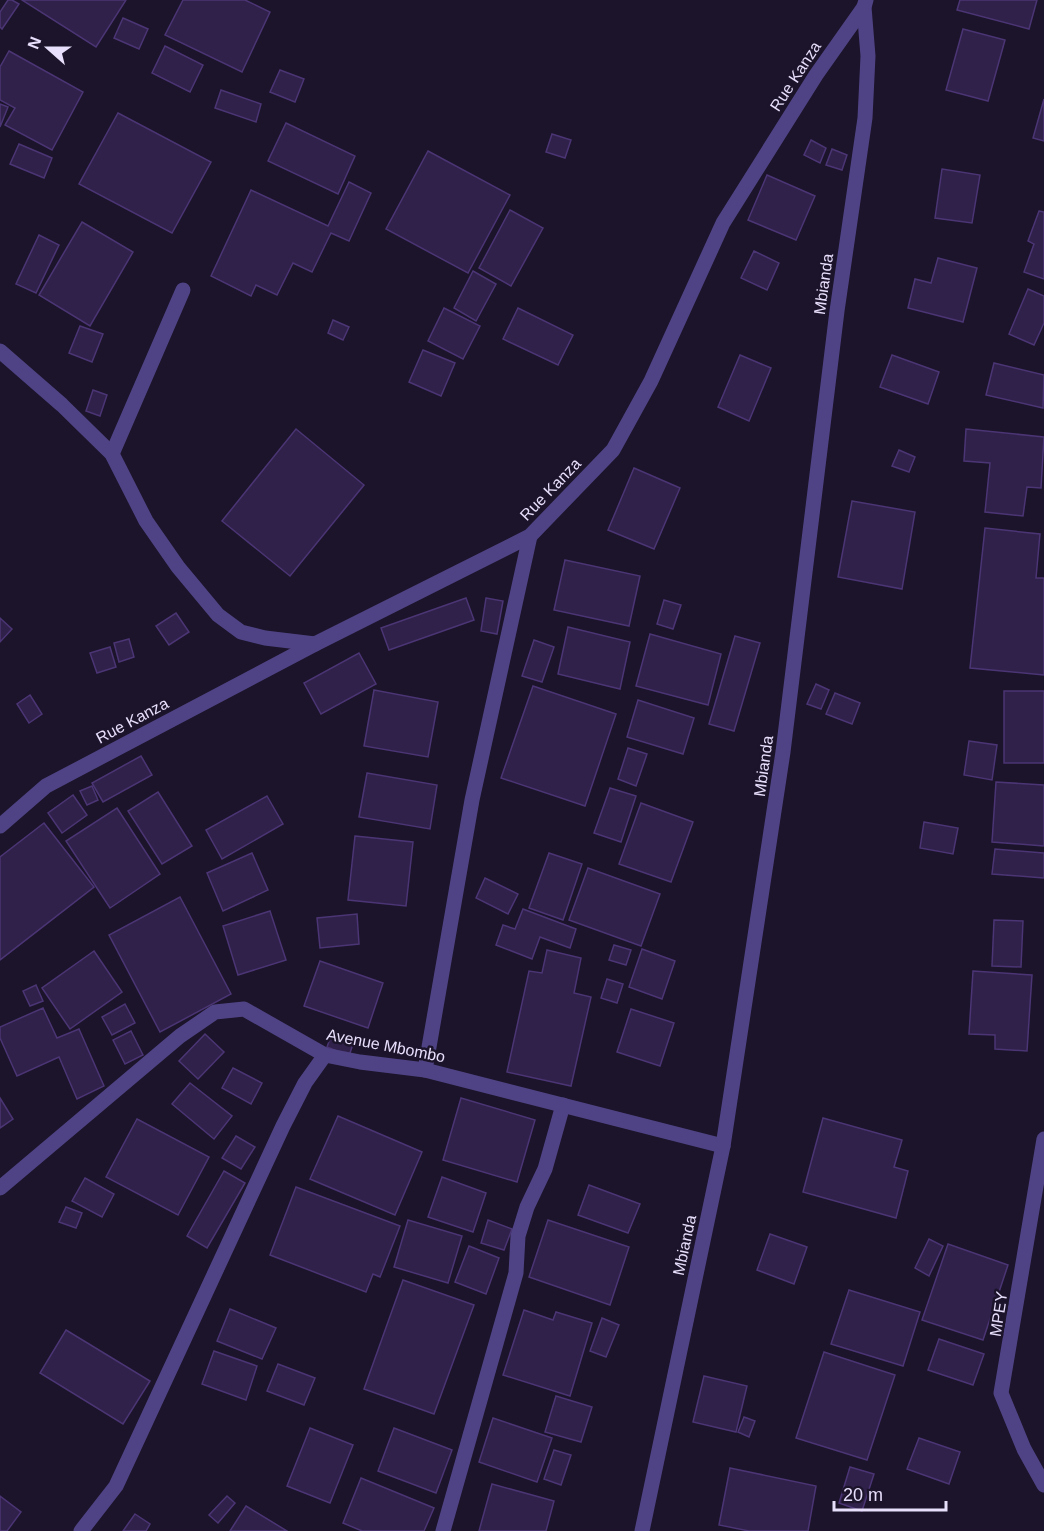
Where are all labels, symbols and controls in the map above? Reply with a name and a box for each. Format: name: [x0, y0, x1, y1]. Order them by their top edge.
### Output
north arrow: [18, 18, 78, 78]
text: N: [24, 34, 44, 51]
street label: Rue Kanza: [767, 38, 824, 114]
street label: Mbianda: [811, 252, 836, 316]
street label: Rue Kanza: [517, 455, 584, 524]
street label: Rue Kanza: [93, 694, 171, 747]
street label: Mbianda: [751, 734, 776, 798]
street label: Avenue Mbombo: [325, 1026, 447, 1065]
street label: Mbianda: [670, 1213, 699, 1277]
street label: MPEY: [987, 1290, 1010, 1338]
scale bar: [834, 1474, 946, 1512]
text: 20 m: [843, 1485, 883, 1505]

